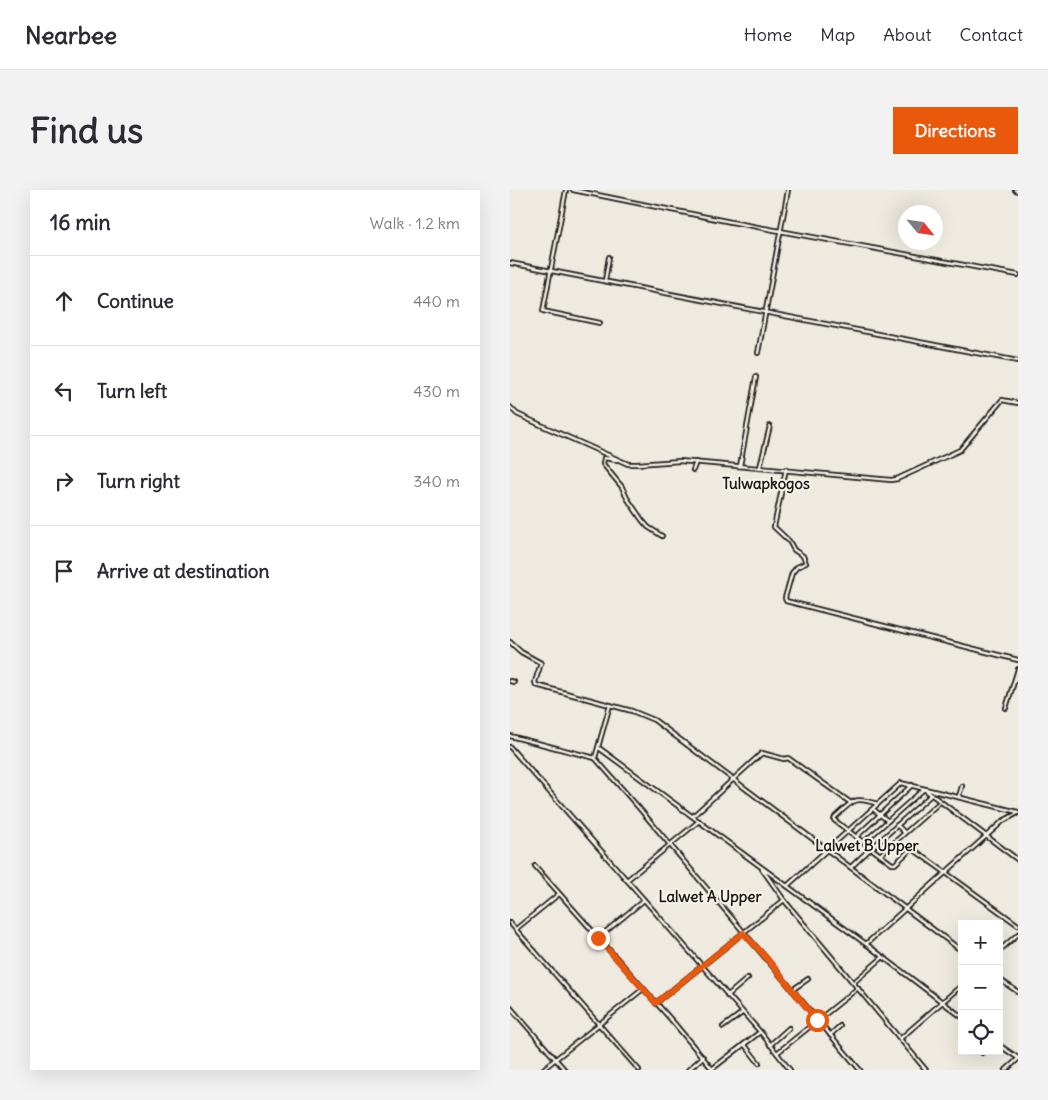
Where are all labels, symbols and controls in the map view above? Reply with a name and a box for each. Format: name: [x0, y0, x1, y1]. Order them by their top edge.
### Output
text: Nearbee: [25, 20, 117, 50]
text: Home: [744, 23, 792, 46]
text: Map: [820, 23, 855, 46]
text: About: [883, 23, 931, 46]
text: Contact: [959, 23, 1023, 46]
button: Directions: [893, 107, 1018, 154]
text: Find us: [30, 108, 143, 152]
north arrow: [898, 205, 943, 250]
text: 16 min: [50, 209, 111, 236]
text: Walk · 1.2 km: [370, 213, 460, 233]
icon: ahead: [50, 287, 78, 315]
text: Continue: [97, 289, 174, 313]
text: 440 m: [413, 291, 460, 311]
icon: left: [50, 377, 78, 405]
text: Turn left: [97, 379, 167, 403]
text: 430 m: [413, 381, 460, 401]
icon: right: [50, 467, 78, 495]
text: Turn right: [97, 469, 180, 493]
text: 340 m: [413, 471, 460, 491]
district label: Tulwapkogos: [722, 474, 810, 494]
icon: arrive: [50, 557, 78, 585]
text: Arrive at destination: [97, 559, 270, 583]
district label: Lalwet B Upper: [815, 836, 920, 856]
district label: Lalwet A Upper: [658, 887, 762, 907]
map controls: [958, 920, 1003, 1055]
button: +: [958, 920, 1003, 965]
route end: [587, 927, 610, 950]
button: −: [958, 965, 1003, 1010]
route start: [806, 1009, 829, 1032]
button: locate: [958, 1010, 1003, 1055]

